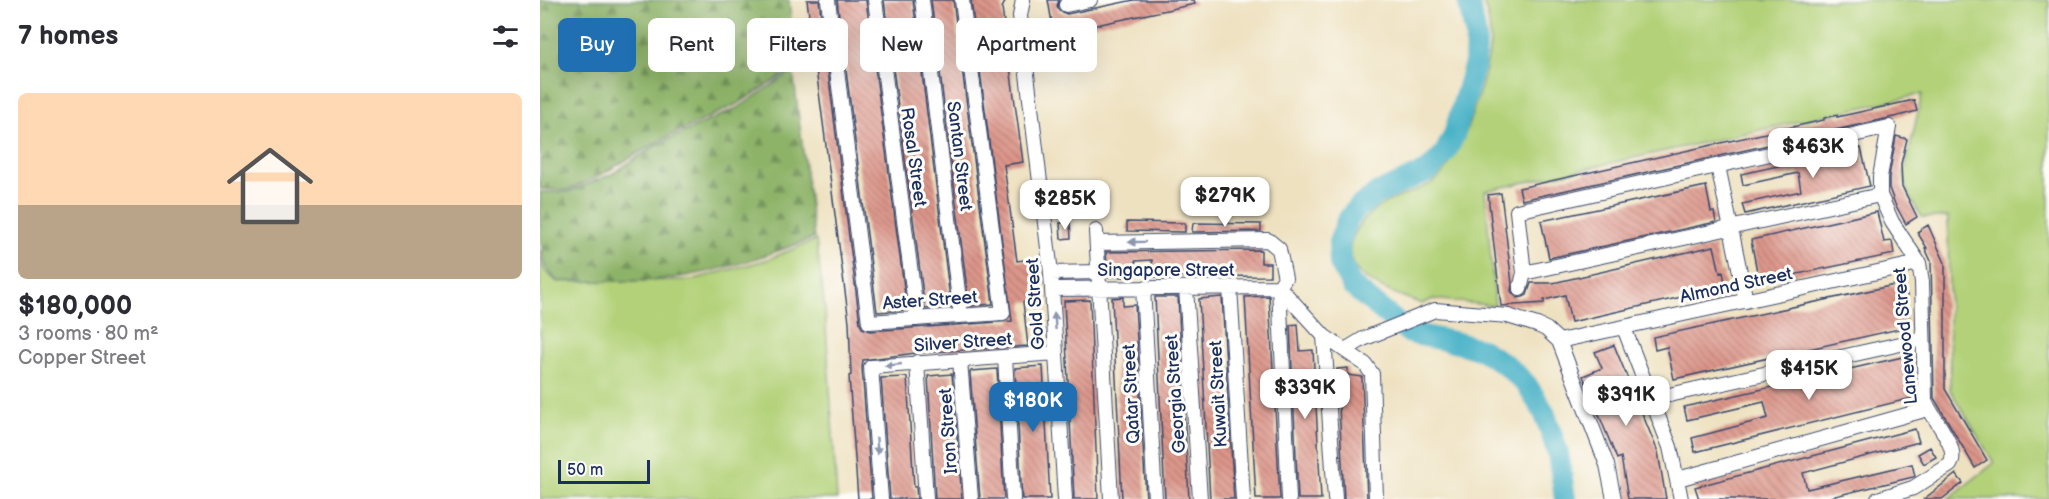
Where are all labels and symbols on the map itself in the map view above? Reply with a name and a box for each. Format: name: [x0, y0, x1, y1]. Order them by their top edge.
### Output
street label: Santan Street: [942, 100, 977, 213]
street label: Rosal Street: [896, 106, 931, 209]
pin: $463K: [1771, 128, 1855, 179]
pin: $279K: [1183, 177, 1267, 228]
pin: $285K: [1023, 180, 1107, 231]
one-way arrow: [1128, 237, 1147, 247]
street label: Gold Street: [1022, 257, 1049, 351]
street label: Singapore Street: [1097, 260, 1235, 281]
street label: Almond Street: [1678, 263, 1795, 308]
street label: Lanewood Street: [1889, 266, 1922, 405]
street label: Aster Street: [882, 287, 979, 314]
one-way arrow: [1050, 311, 1059, 330]
street label: Silver Street: [913, 329, 1013, 356]
street label: Georgia Street: [1161, 333, 1190, 454]
street label: Kuwait Street: [1205, 339, 1232, 448]
street label: Qatar Street: [1118, 343, 1145, 444]
pin: $415K: [1767, 350, 1851, 401]
one-way arrow: [884, 360, 903, 370]
pin: $339K: [1263, 369, 1347, 420]
pin: $391K: [1584, 376, 1668, 427]
pin: $180K: [991, 382, 1075, 433]
street label: Iron Street: [935, 387, 962, 475]
one-way arrow: [872, 437, 882, 456]
scale bar: [558, 457, 650, 484]

